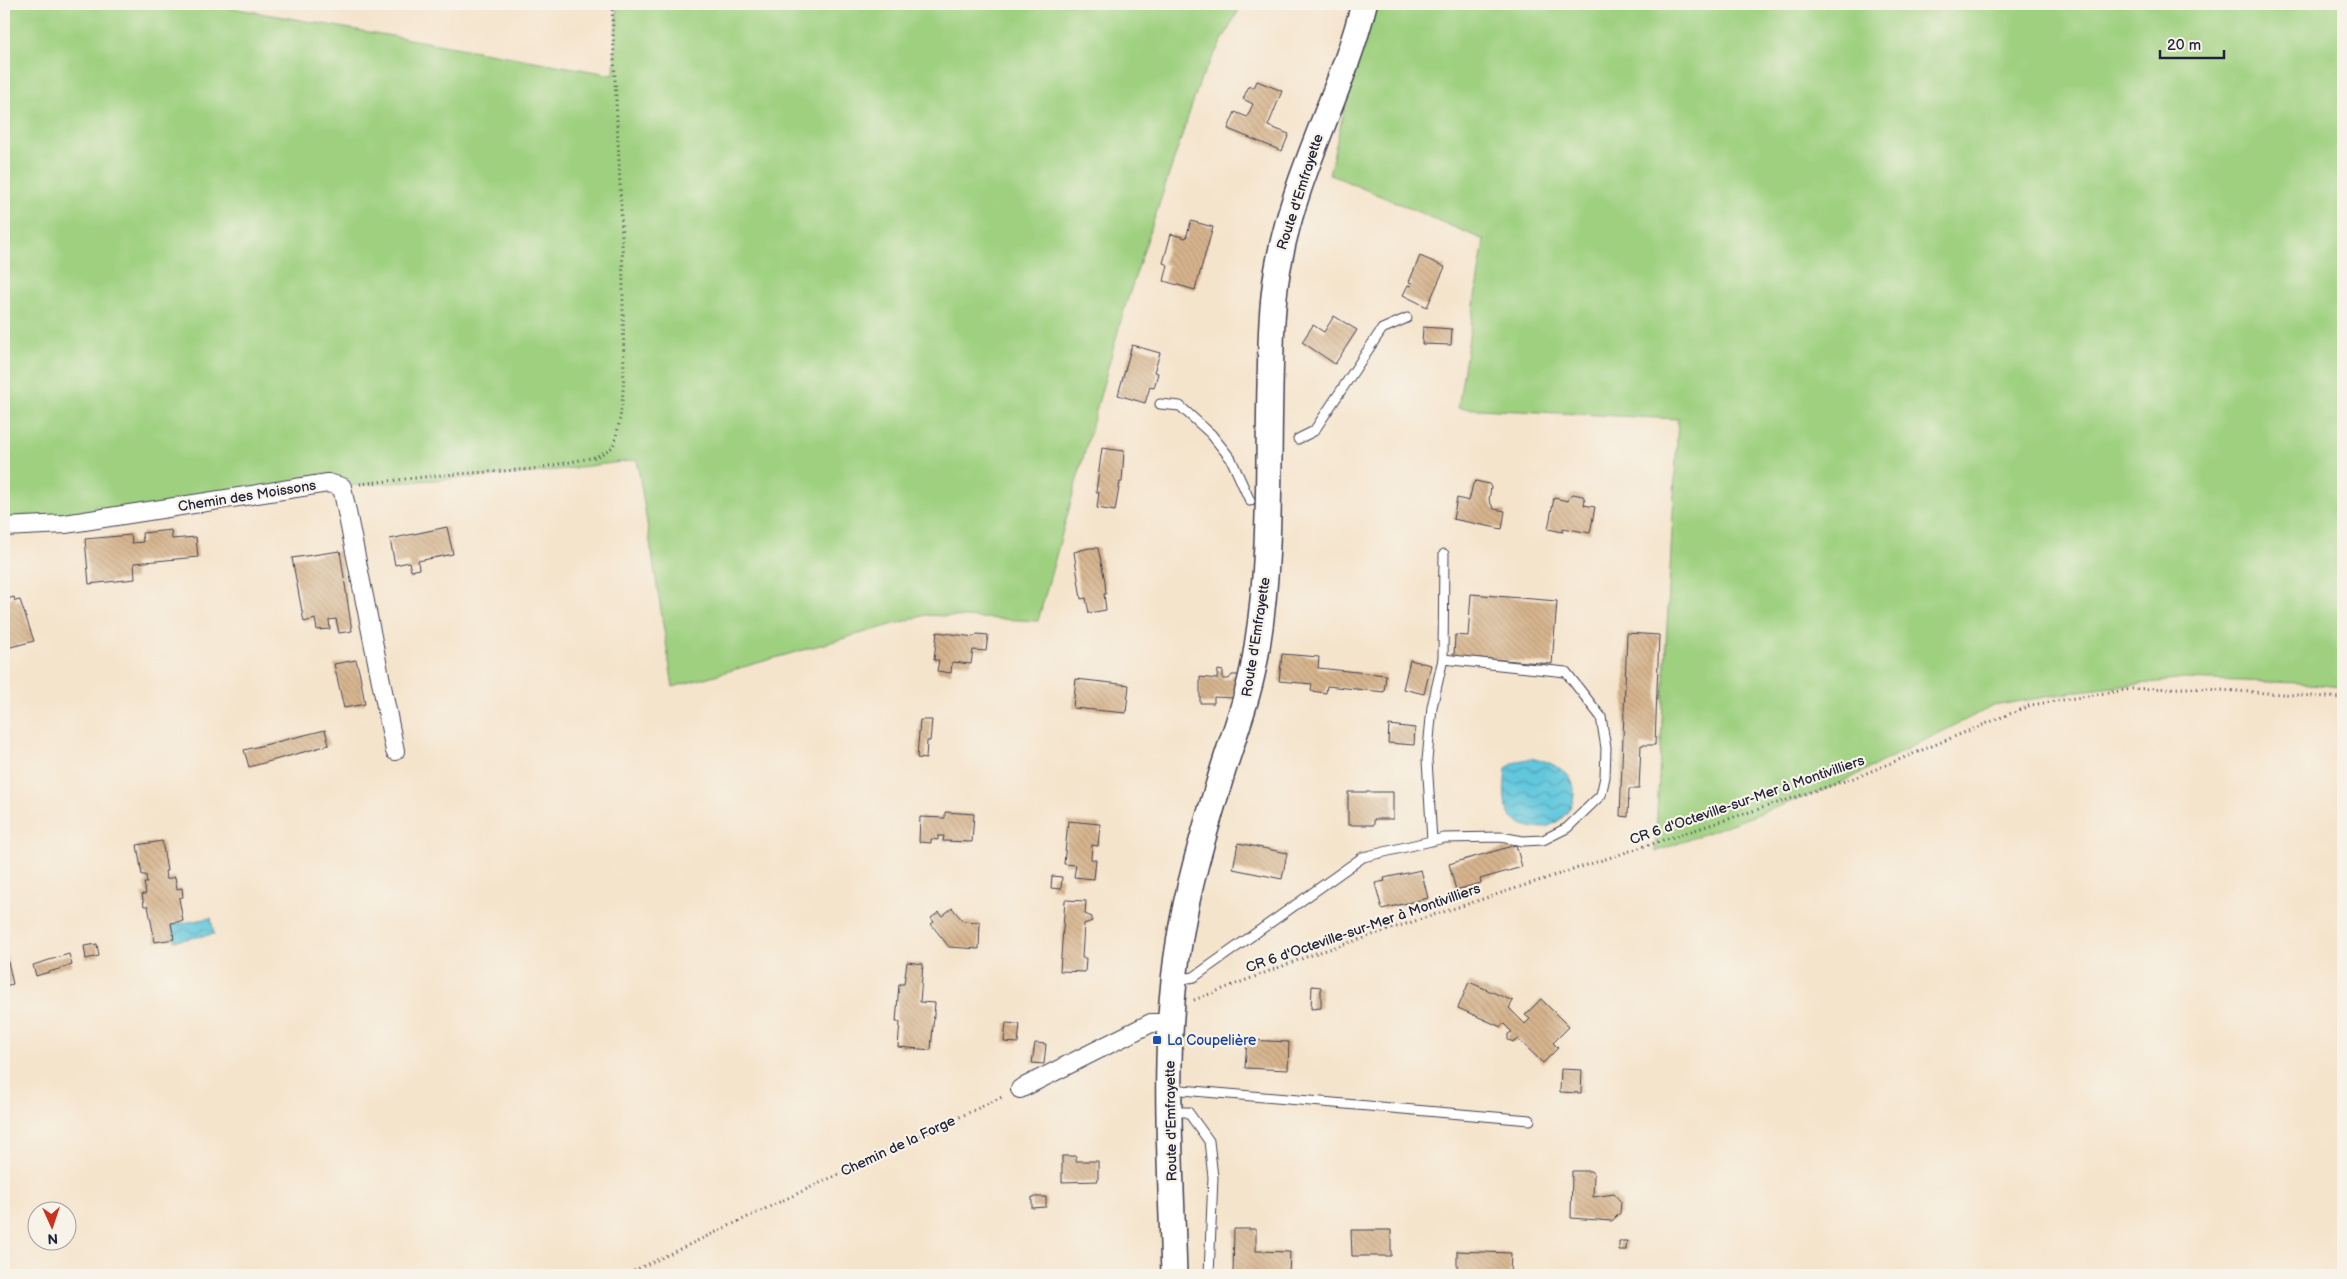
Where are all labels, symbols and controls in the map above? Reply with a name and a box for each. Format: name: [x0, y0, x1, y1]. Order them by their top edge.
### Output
scale bar: [2160, 28, 2223, 60]
text: 20 m: [2167, 36, 2201, 55]
street label: Route d'Emfrayette: [1273, 132, 1327, 252]
street label: Chemin des Moissons: [177, 477, 317, 515]
street label: Route d'Emfrayette: [1238, 576, 1274, 698]
street label: CR 6 d'Octeville-sur-Mer à Montivilliers: [1627, 752, 1867, 848]
street label: CR 6 d'Octeville-sur-Mer à Montivilliers: [1243, 880, 1483, 976]
place label: La Coupelière: [1167, 1032, 1256, 1049]
marker: La Coupelière: [1151, 1034, 1163, 1046]
street label: Route d'Emfrayette: [1161, 1060, 1181, 1182]
street label: Chemin de la Forge: [838, 1112, 958, 1180]
north arrow: [28, 1202, 78, 1252]
text: N: [47, 1230, 58, 1247]

